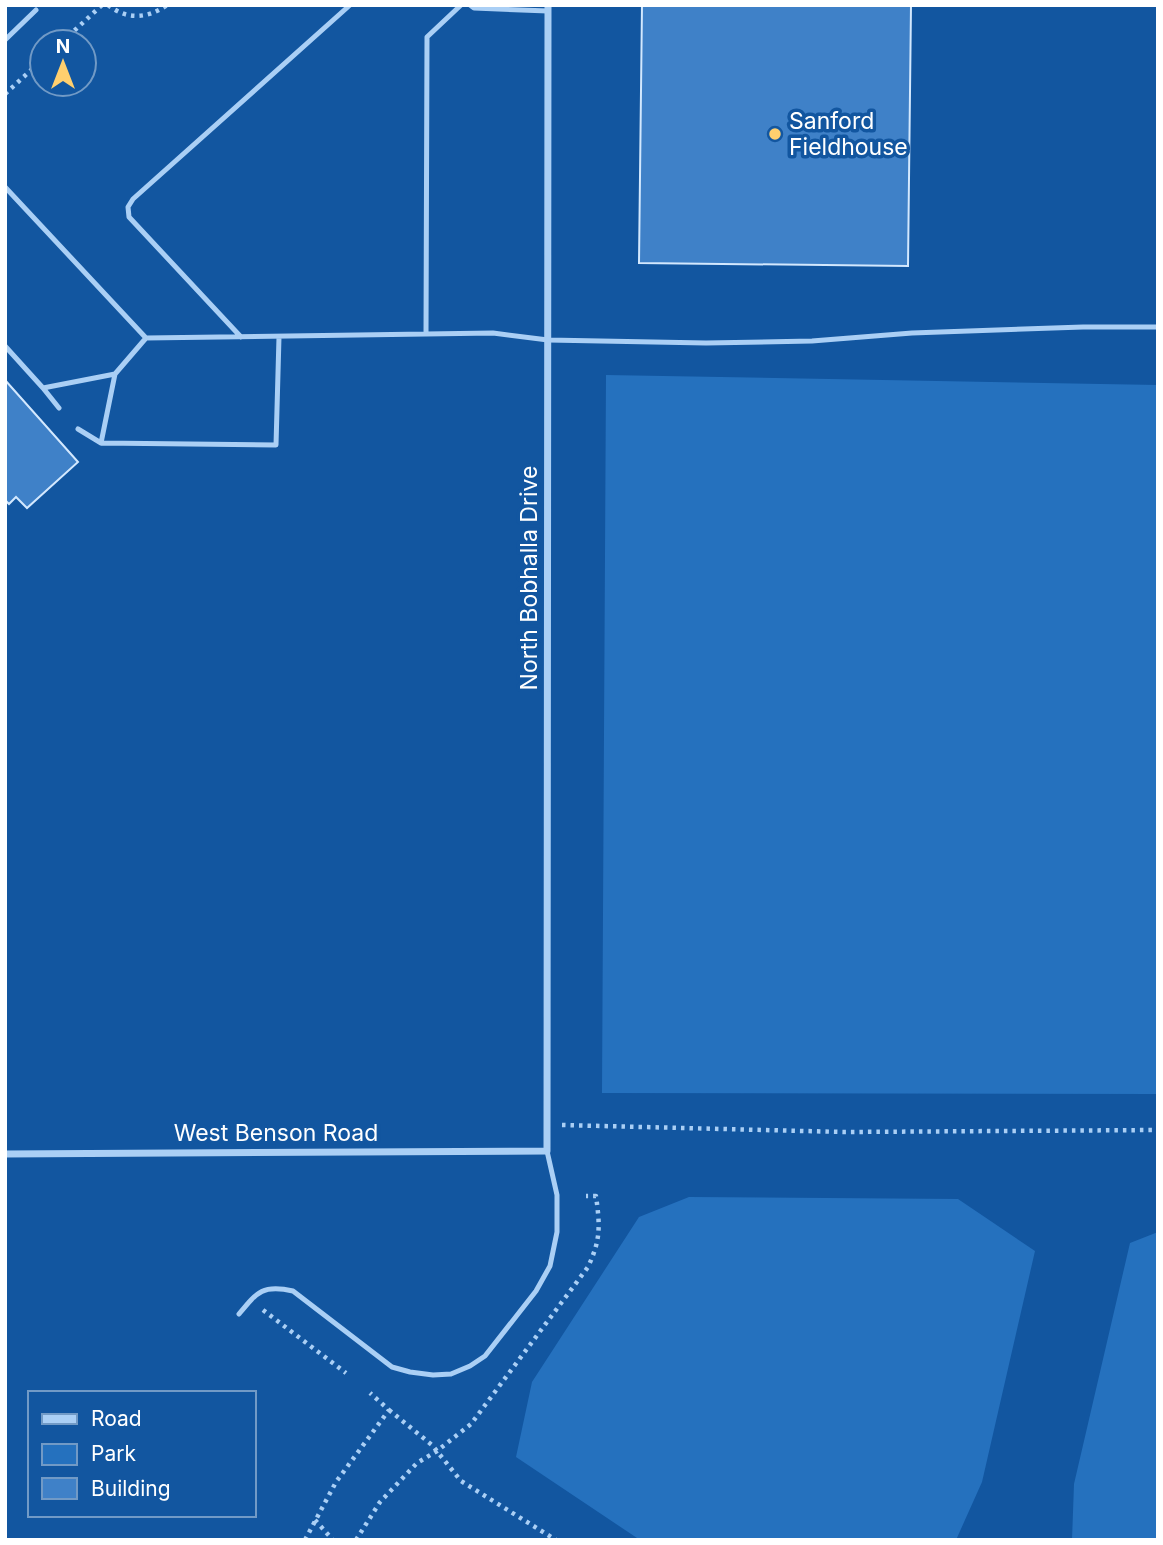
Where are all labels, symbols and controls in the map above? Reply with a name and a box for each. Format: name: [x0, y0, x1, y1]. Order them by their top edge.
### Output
north arrow: [28, 28, 98, 98]
text: N: [56, 35, 70, 58]
place label: Sanford Fieldhouse: [789, 107, 908, 161]
marker: Sanford Fieldhouse: [767, 126, 783, 142]
street label: North Bobhalla Drive: [515, 466, 543, 690]
street label: West Benson Road: [174, 1119, 378, 1147]
legend: [28, 1391, 256, 1517]
text: Road: [91, 1406, 142, 1431]
text: Park: [91, 1441, 136, 1466]
text: Building: [91, 1476, 171, 1501]

